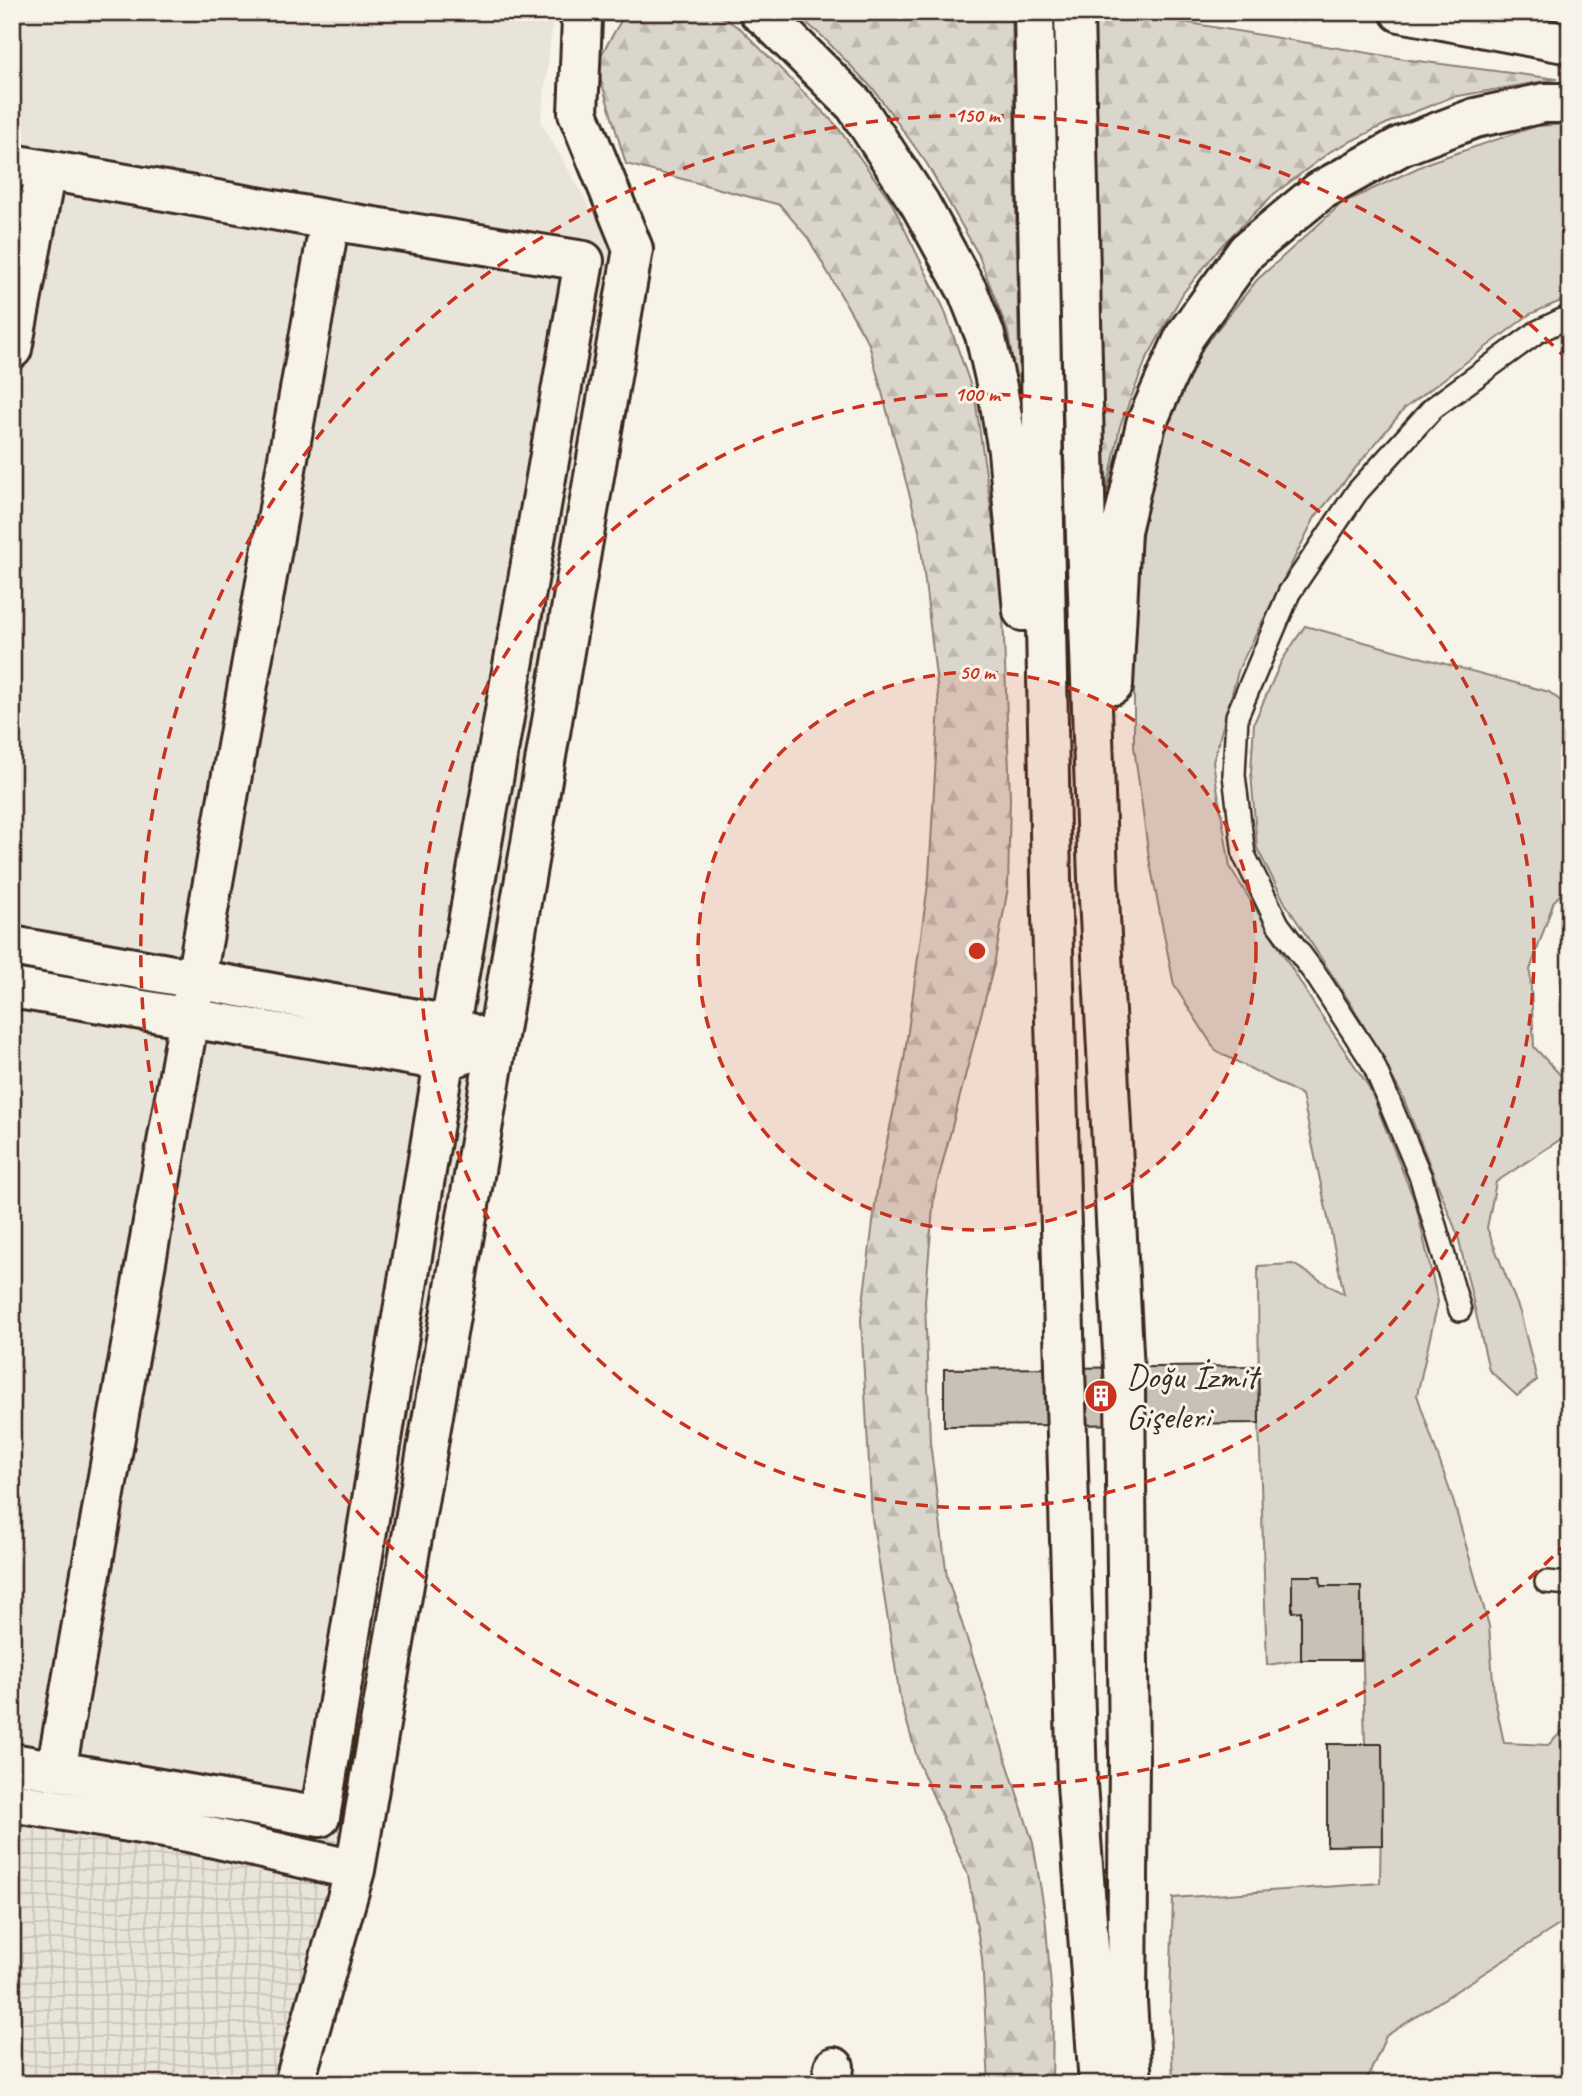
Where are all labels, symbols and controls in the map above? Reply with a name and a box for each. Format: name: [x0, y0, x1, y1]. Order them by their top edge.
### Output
text: 150 m: [954, 102, 1002, 128]
text: 100 m: [954, 381, 1002, 407]
text: 50 m: [959, 659, 997, 685]
centre of rings: [965, 939, 989, 963]
place label: Doğu İzmit Gişeleri: [1126, 1354, 1262, 1439]
building icon: Doğu İzmit Gişeleri: [1082, 1377, 1120, 1415]

